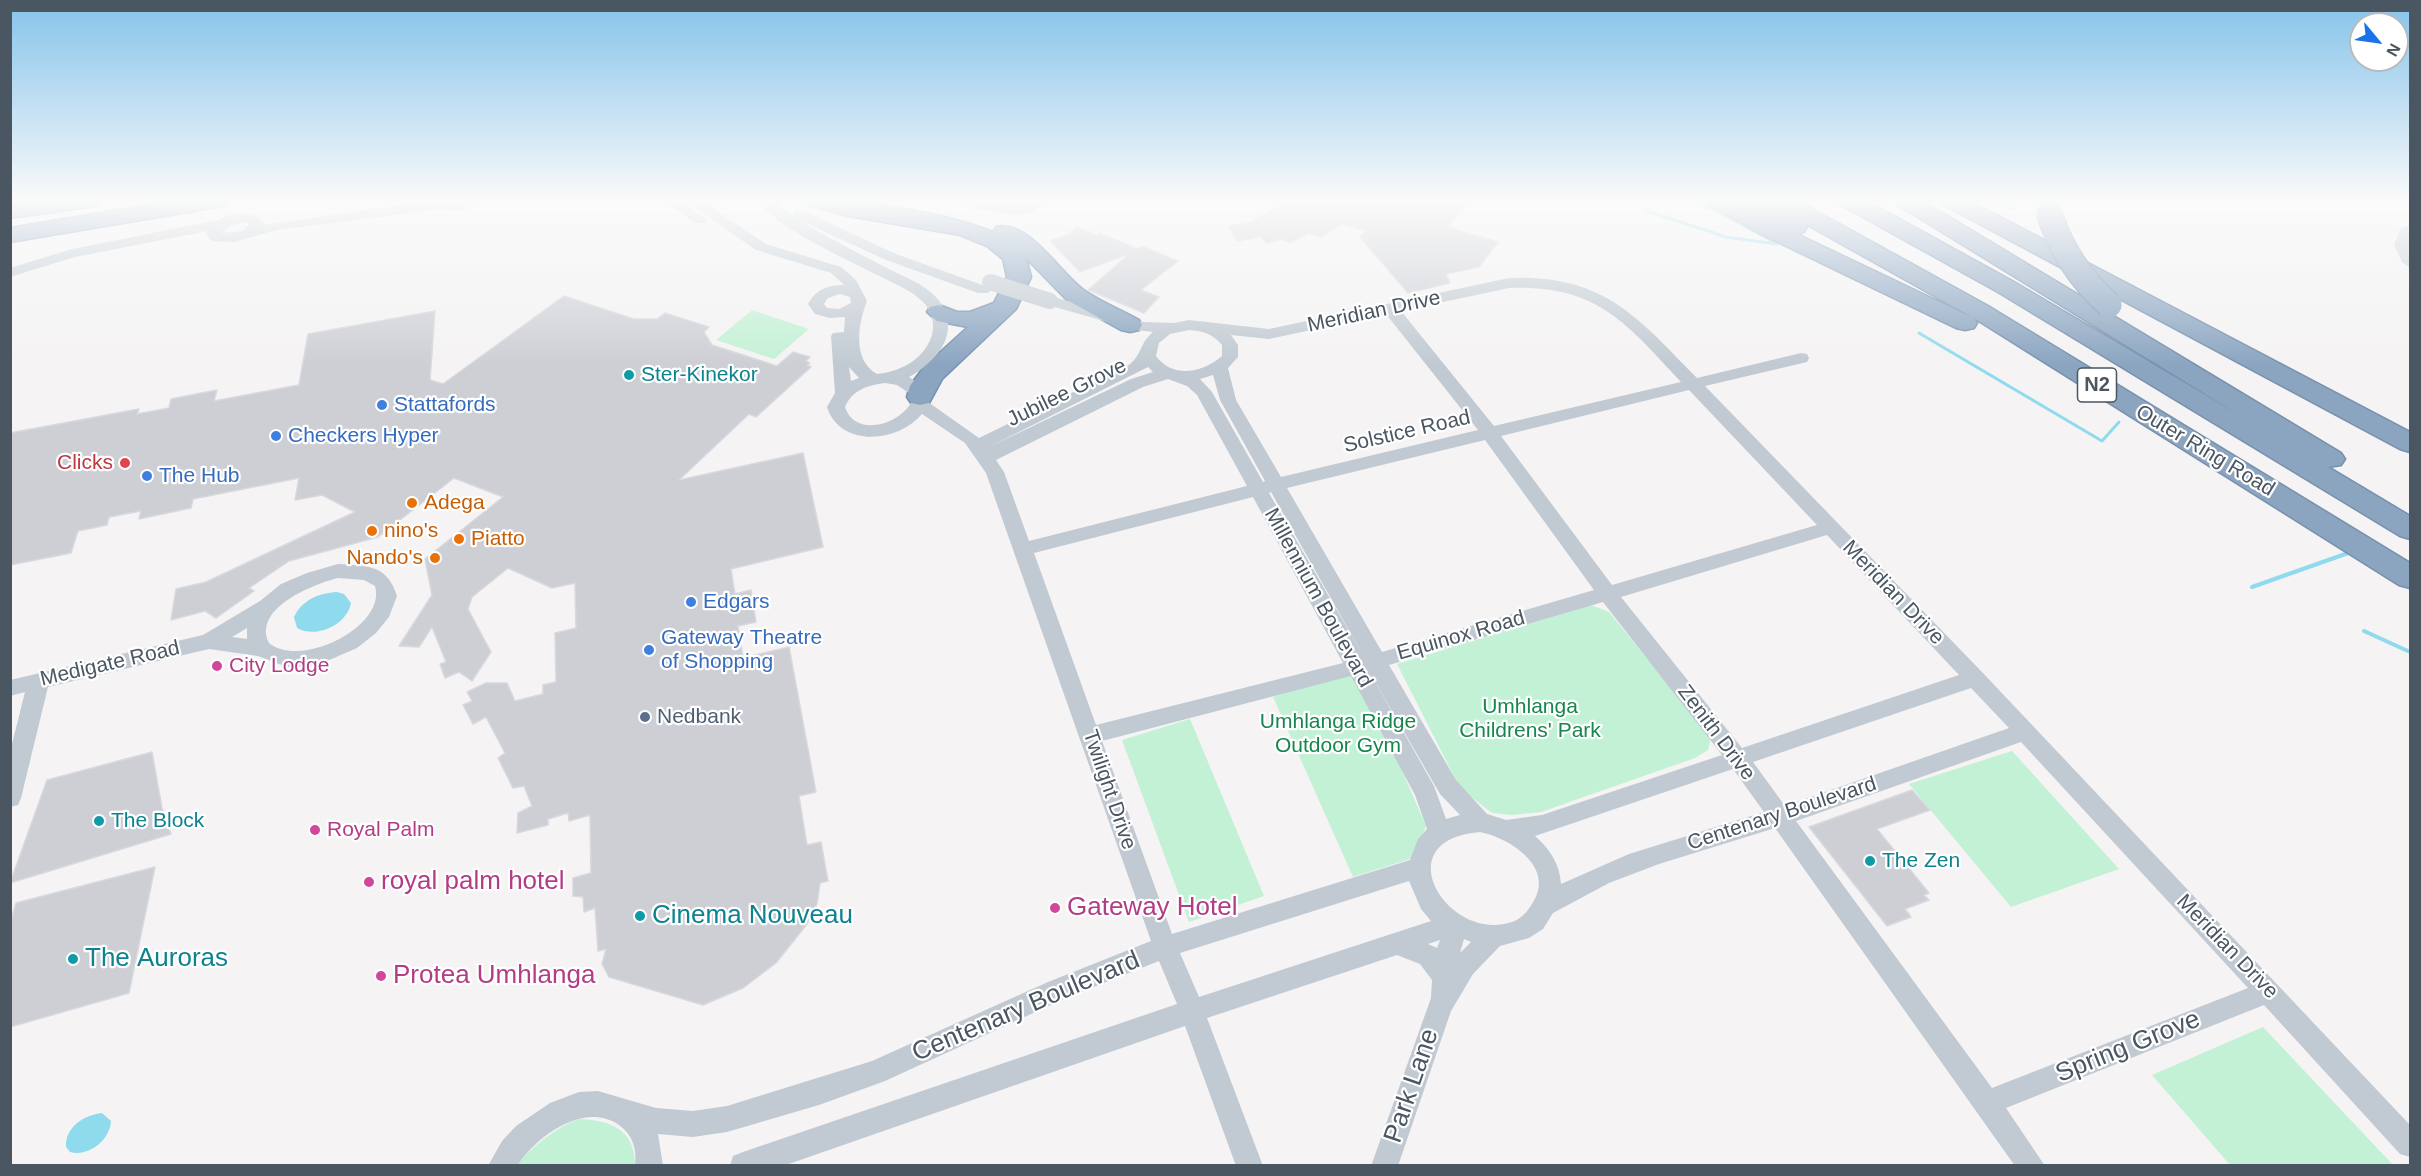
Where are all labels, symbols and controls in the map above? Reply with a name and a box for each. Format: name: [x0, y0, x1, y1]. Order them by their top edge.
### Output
north arrow: [2349, 12, 2409, 72]
text: N: [2383, 41, 2404, 59]
street label: Meridian Drive: [1305, 286, 1443, 338]
street label: Jubilee Grove: [1003, 353, 1131, 433]
place label: Ster-Kinekor: [641, 362, 758, 388]
marker: Ster-Kinekor: [622, 368, 636, 382]
road number: N2: [2078, 368, 2116, 402]
place label: Stattafords: [394, 392, 496, 418]
marker: Stattafords: [375, 398, 389, 412]
street label: Outer Ring Road: [2131, 400, 2279, 502]
street label: Solstice Road: [1341, 405, 1473, 459]
place label: Checkers Hyper: [288, 423, 439, 449]
marker: Checkers Hyper: [269, 429, 283, 443]
place label: Clicks: [57, 450, 113, 476]
marker: Clicks: [118, 456, 132, 470]
place label: The Hub: [159, 463, 240, 489]
marker: The Hub: [140, 469, 154, 483]
place label: Adega: [424, 490, 485, 516]
marker: Adega: [405, 496, 419, 510]
street label: Millennium Boulevard: [1258, 504, 1378, 692]
place label: nino's: [384, 518, 438, 544]
marker: nino's: [365, 524, 379, 538]
place label: Piatto: [471, 526, 525, 552]
marker: Piatto: [452, 532, 466, 546]
street label: Meridian Drive: [1837, 536, 1949, 650]
place label: Nando's: [347, 545, 423, 571]
marker: Nando's: [428, 551, 442, 565]
place label: Edgars: [703, 589, 770, 615]
marker: Edgars: [684, 595, 698, 609]
street label: Equinox Road: [1394, 606, 1528, 666]
place label: Gateway Theatre of Shopping: [661, 625, 822, 675]
street label: Medigate Road: [38, 636, 182, 692]
marker: Gateway Theatre of Shopping: [642, 643, 656, 657]
place label: City Lodge: [229, 653, 329, 679]
marker: City Lodge: [210, 659, 224, 673]
street label: Zenith Drive: [1672, 680, 1760, 786]
park label: Umhlanga Childrens' Park: [1459, 694, 1601, 744]
place label: Nedbank: [657, 704, 741, 730]
park label: Umhlanga Ridge Outdoor Gym: [1260, 709, 1416, 759]
marker: Nedbank: [638, 710, 652, 724]
street label: Twilight Drive: [1077, 727, 1141, 853]
street label: Centenary Boulevard: [1684, 772, 1880, 856]
place label: The Block: [111, 808, 204, 834]
marker: The Block: [92, 814, 106, 828]
place label: Royal Palm: [327, 817, 434, 843]
marker: Royal Palm: [308, 823, 322, 837]
place label: The Zen: [1882, 848, 1960, 874]
marker: The Zen: [1863, 854, 1877, 868]
place label: royal palm hotel: [381, 866, 565, 898]
marker: royal palm hotel: [362, 875, 376, 889]
street label: Meridian Drive: [2171, 890, 2283, 1004]
place label: Gateway Hotel: [1067, 892, 1238, 924]
place label: Cinema Nouveau: [652, 900, 853, 932]
marker: Gateway Hotel: [1048, 901, 1062, 915]
marker: Cinema Nouveau: [633, 909, 647, 923]
place label: The Auroras: [85, 943, 228, 975]
street label: Centenary Boulevard: [907, 945, 1145, 1069]
marker: The Auroras: [66, 952, 80, 966]
place label: Protea Umhlanga: [393, 960, 595, 992]
marker: Protea Umhlanga: [374, 969, 388, 983]
street label: Spring Grove: [2051, 1004, 2205, 1090]
street label: Park Lane: [1378, 1025, 1446, 1147]

